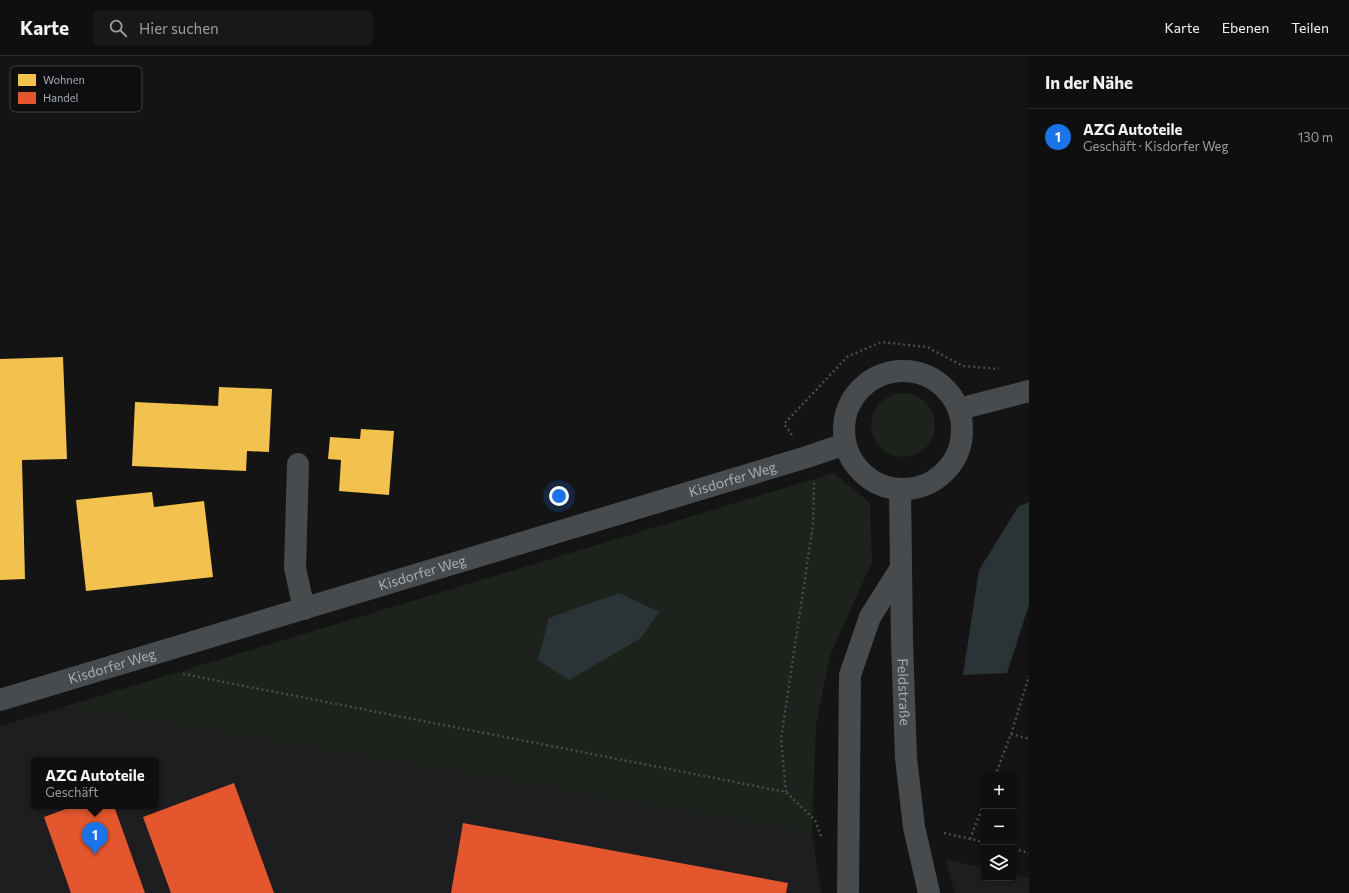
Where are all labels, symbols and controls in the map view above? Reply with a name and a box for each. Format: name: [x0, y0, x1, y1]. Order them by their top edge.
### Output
search box: [93, 10, 373, 46]
text: Karte: [20, 16, 69, 39]
icon: search: [107, 17, 129, 39]
text: Hier suchen: [139, 19, 219, 37]
text: Karte: [1164, 19, 1200, 36]
text: Ebenen: [1222, 19, 1269, 36]
text: Teilen: [1291, 19, 1329, 36]
legend: [10, 66, 142, 112]
text: In der Nähe: [1045, 72, 1133, 93]
text: Wohnen: [43, 73, 85, 86]
text: Handel: [43, 91, 78, 104]
text: AZG Autoteile: [1083, 120, 1182, 138]
text: 1: [1055, 129, 1061, 145]
text: 130 m: [1298, 129, 1333, 145]
text: Geschäft · Kisdorfer Weg: [1083, 138, 1229, 154]
street label: Kisdorfer Weg: [687, 458, 779, 500]
your location: [549, 486, 569, 506]
street label: Kisdorfer Weg: [376, 551, 468, 594]
street label: Kisdorfer Weg: [66, 644, 158, 687]
street label: Feldstraße: [895, 658, 914, 726]
popup: [31, 757, 159, 809]
text: AZG Autoteile: [45, 766, 145, 784]
map controls: [981, 773, 1017, 881]
button: +: [981, 773, 1017, 809]
text: Geschäft: [45, 784, 99, 800]
button: −: [981, 809, 1017, 845]
pin: 1: [82, 822, 108, 855]
button: layers: [981, 845, 1017, 881]

